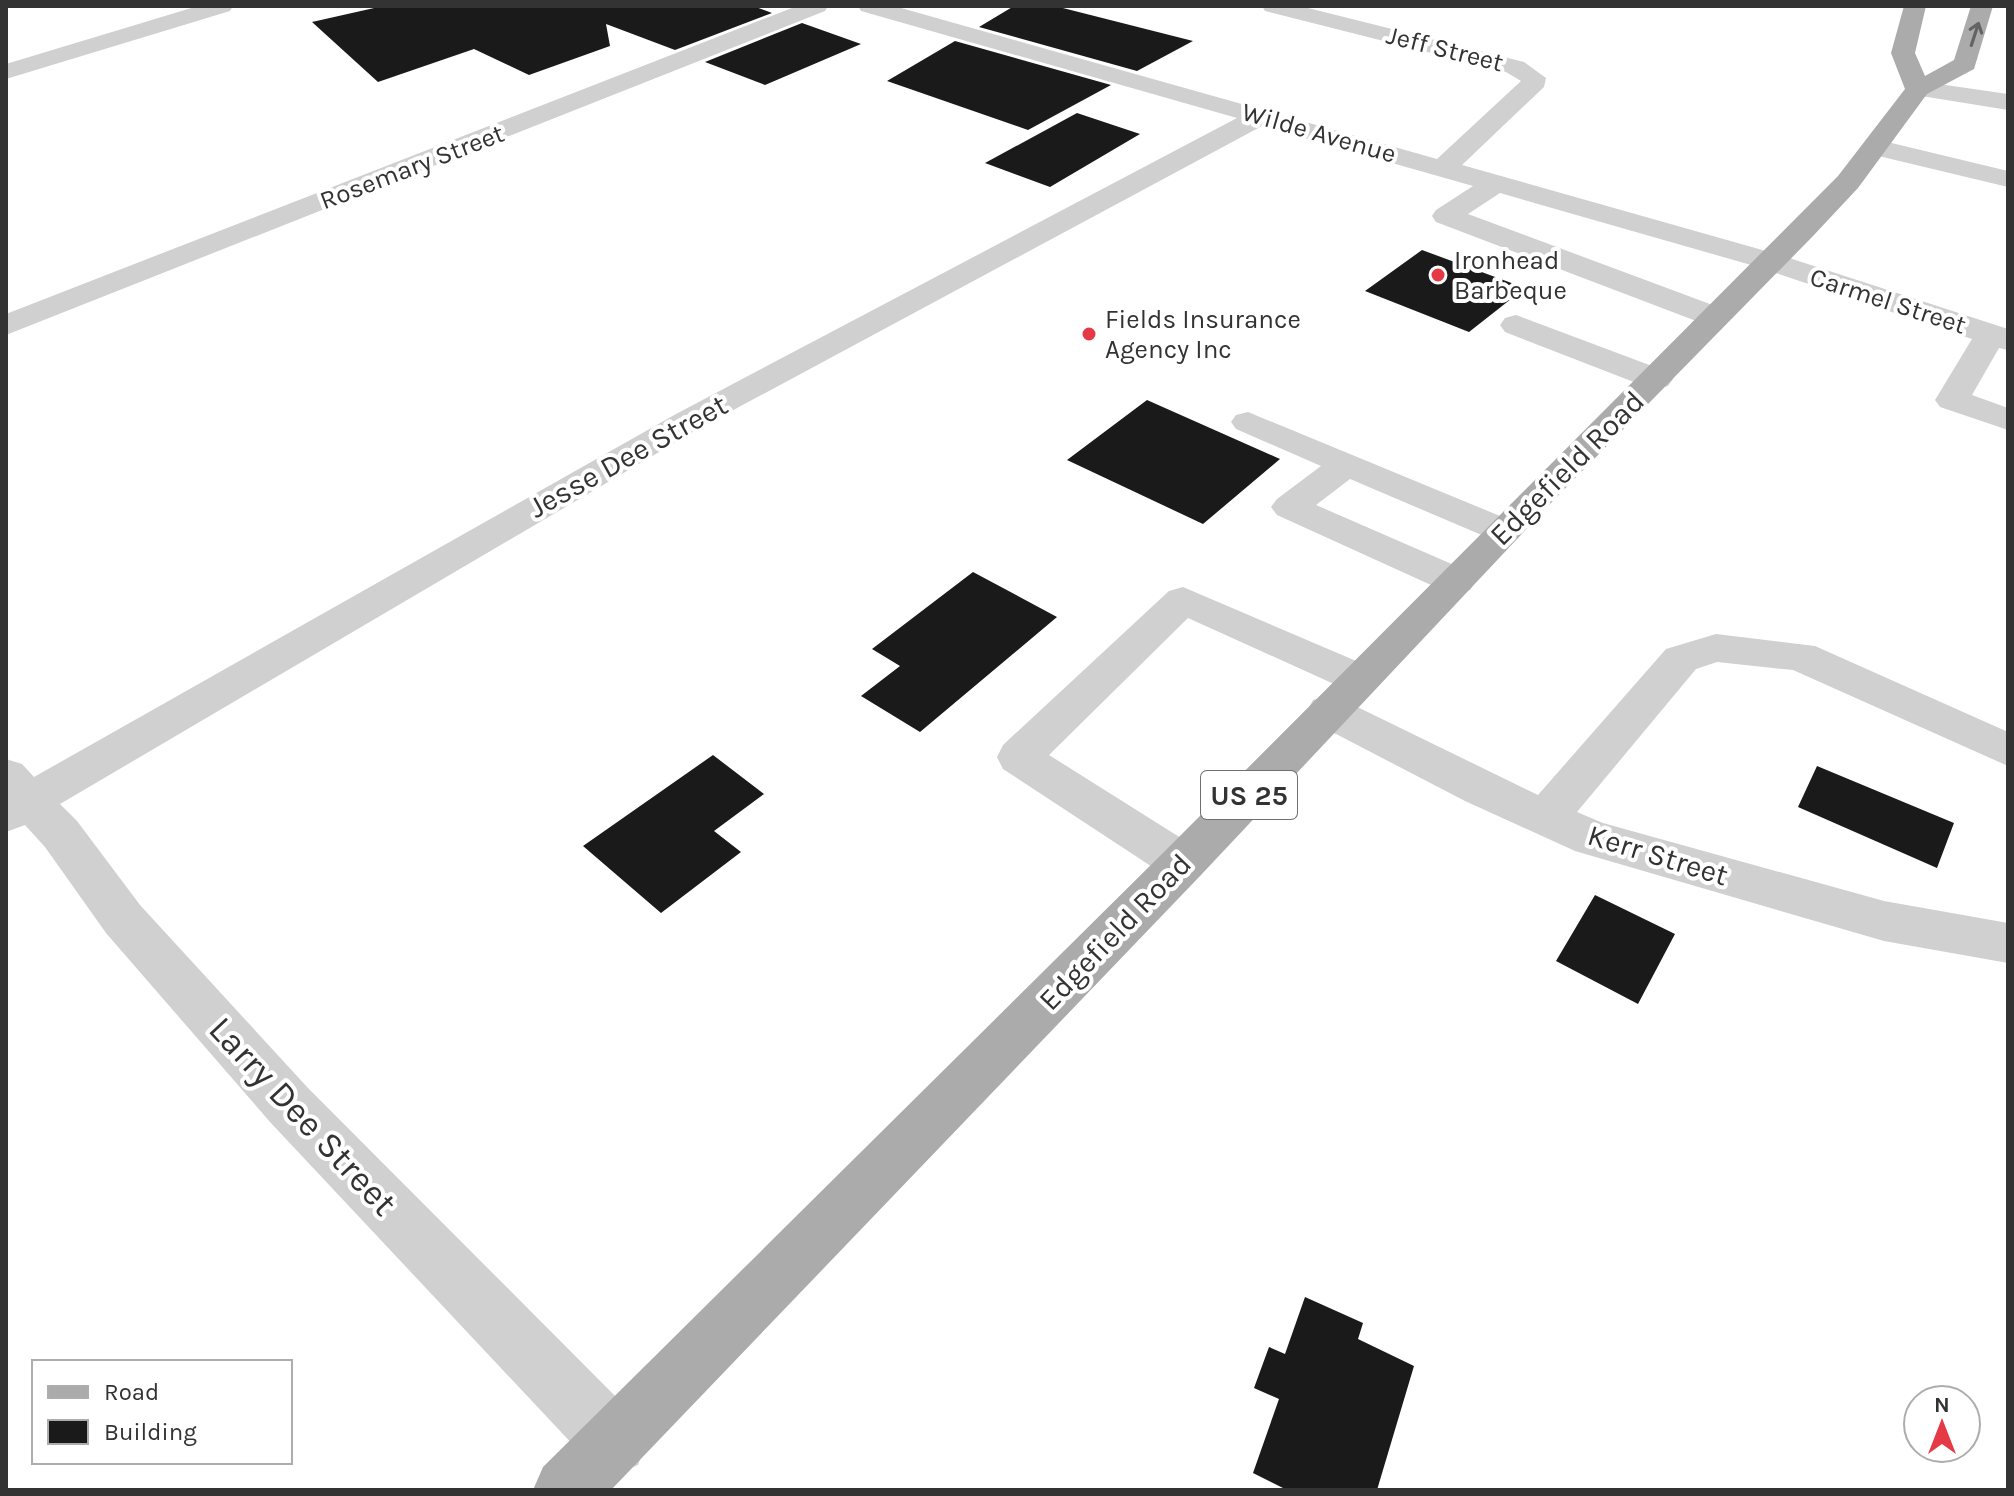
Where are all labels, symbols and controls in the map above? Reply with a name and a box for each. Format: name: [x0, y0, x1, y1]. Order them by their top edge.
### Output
street label: Jeff Street: [1383, 20, 1507, 79]
one-way arrow: [1969, 22, 1984, 47]
street label: Wilde Avenue: [1238, 96, 1400, 170]
street label: Rosemary Street: [315, 118, 509, 216]
place label: Ironhead Barbeque: [1454, 245, 1567, 306]
street label: Carmel Street: [1806, 261, 1970, 341]
marker: Ironhead Barbeque: [1429, 266, 1447, 284]
place label: Fields Insurance Agency Inc: [1105, 304, 1301, 365]
marker: Fields Insurance Agency Inc: [1080, 325, 1098, 343]
street label: Edgefield Road: [1482, 383, 1652, 553]
street label: Jesse Dee Street: [522, 387, 734, 525]
road number: US 25: [1201, 771, 1297, 819]
street label: Kerr Street: [1584, 817, 1732, 893]
street label: Edgefield Road: [1031, 846, 1199, 1018]
street label: Larry Dee Street: [200, 1008, 406, 1224]
legend: [32, 1360, 292, 1464]
text: Road: [104, 1378, 159, 1406]
north arrow: [1902, 1384, 1982, 1464]
text: N: [1934, 1392, 1950, 1418]
text: Building: [104, 1418, 197, 1446]

